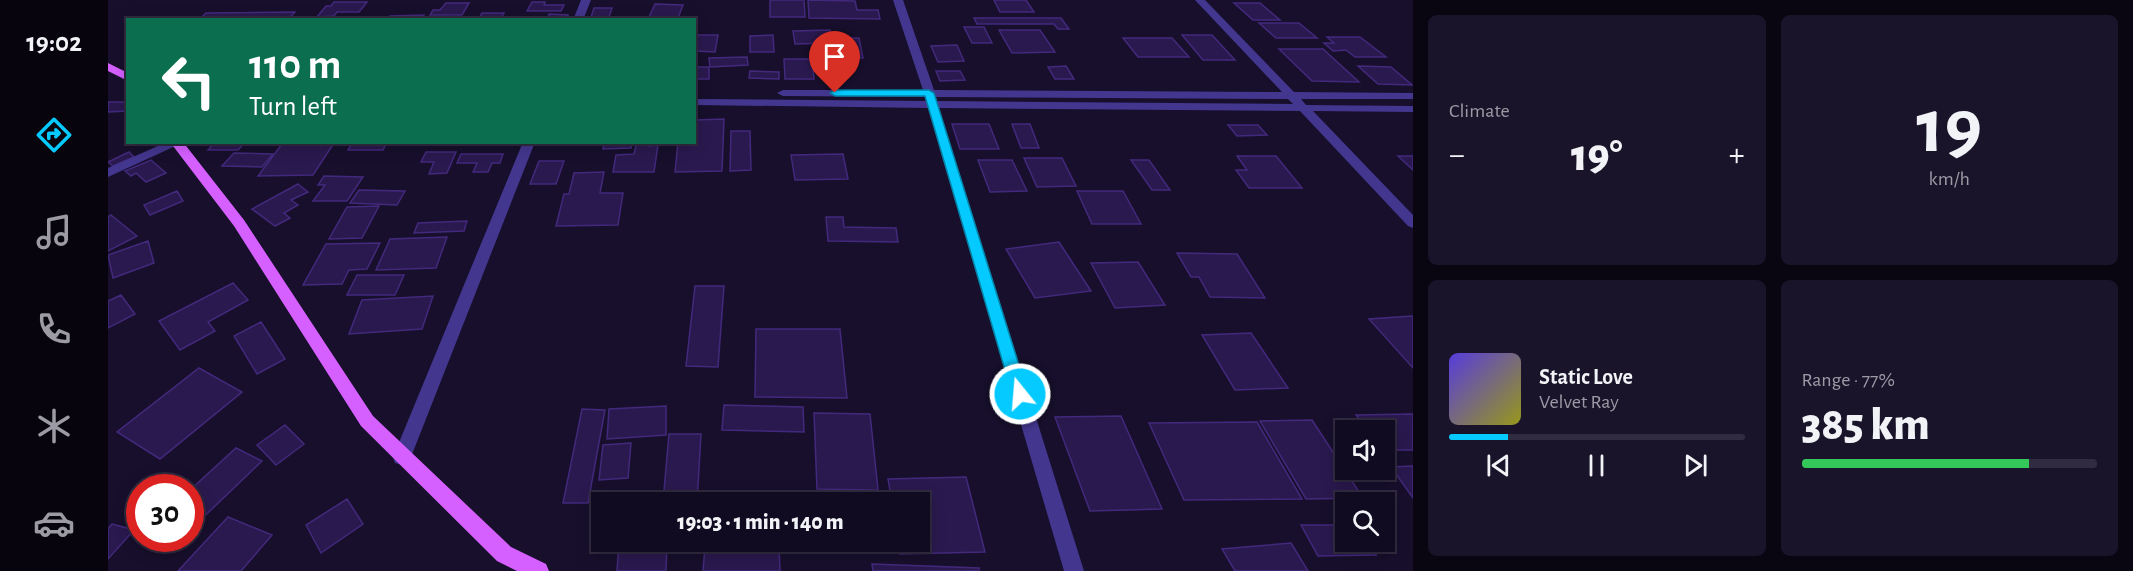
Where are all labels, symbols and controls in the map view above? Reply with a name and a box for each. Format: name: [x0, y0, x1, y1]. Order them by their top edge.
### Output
text: 19:02: [26, 29, 82, 56]
pin: [809, 31, 860, 93]
icon: arrive: [818, 40, 851, 73]
icon: left: [150, 42, 228, 120]
text: 110 m: [249, 44, 341, 86]
text: 19: [1916, 89, 1982, 167]
text: Turn left: [249, 93, 337, 120]
text: Climate: [1449, 101, 1510, 121]
icon: directions: [33, 114, 75, 156]
text: 19°: [1571, 134, 1623, 179]
text: −: [1449, 139, 1465, 172]
text: +: [1729, 139, 1745, 172]
text: km/h: [1929, 169, 1970, 189]
icon: music: [33, 211, 75, 253]
icon: phone: [33, 308, 75, 350]
position arrow: [988, 362, 1052, 426]
text: Static Love: [1539, 366, 1633, 388]
text: Range · 77%: [1802, 370, 1895, 390]
text: Velvet Ray: [1539, 392, 1619, 412]
text: 385 km: [1802, 403, 1930, 448]
icon: climate: [33, 405, 75, 447]
map controls: [1335, 420, 1395, 552]
button: sound: [1335, 420, 1395, 480]
icon: previous: [1482, 449, 1515, 482]
icon: pause: [1580, 449, 1613, 482]
icon: next: [1679, 449, 1712, 482]
speed limit sign: 30: [126, 474, 204, 552]
button: search: [1335, 492, 1395, 552]
icon: car: [33, 502, 75, 544]
text: 19:03 · 1 min · 140 m: [677, 511, 844, 533]

